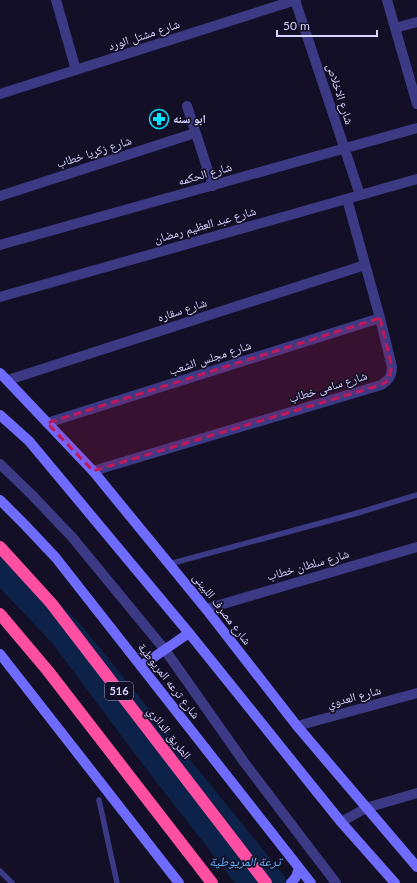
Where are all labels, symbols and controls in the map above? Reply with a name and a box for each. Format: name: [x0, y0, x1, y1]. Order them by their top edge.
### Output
scale bar: [277, 12, 377, 38]
street label: شارع مشتل الورد: [106, 16, 182, 54]
text: 50 m: [283, 18, 310, 33]
street label: شارع الاخلاص: [323, 62, 357, 127]
pharmacy icon: ابو سنه: [148, 108, 170, 130]
place label: ابو سنه: [173, 111, 206, 126]
street label: شارع زكريا خطاب: [54, 132, 134, 172]
street label: شارع الحكمه: [176, 159, 234, 189]
street label: شارع عبد العظيم رمضان: [152, 203, 258, 247]
street label: شارع سقاره: [155, 294, 209, 325]
street label: شارع مجلس الشعب: [167, 337, 253, 379]
street label: شارع سامى خطاب: [287, 367, 369, 407]
street label: شارع سلطان خطاب: [265, 546, 351, 584]
street label: شارع مصرف اللبينى: [189, 570, 255, 648]
street label: شارع ترعه المريوطية: [134, 640, 204, 722]
road number: 516: [105, 682, 133, 700]
street label: شارع العدوي: [325, 682, 383, 714]
street label: الطريق الدائري: [142, 704, 195, 764]
water label: ترعة المريوطية: [209, 853, 284, 869]

